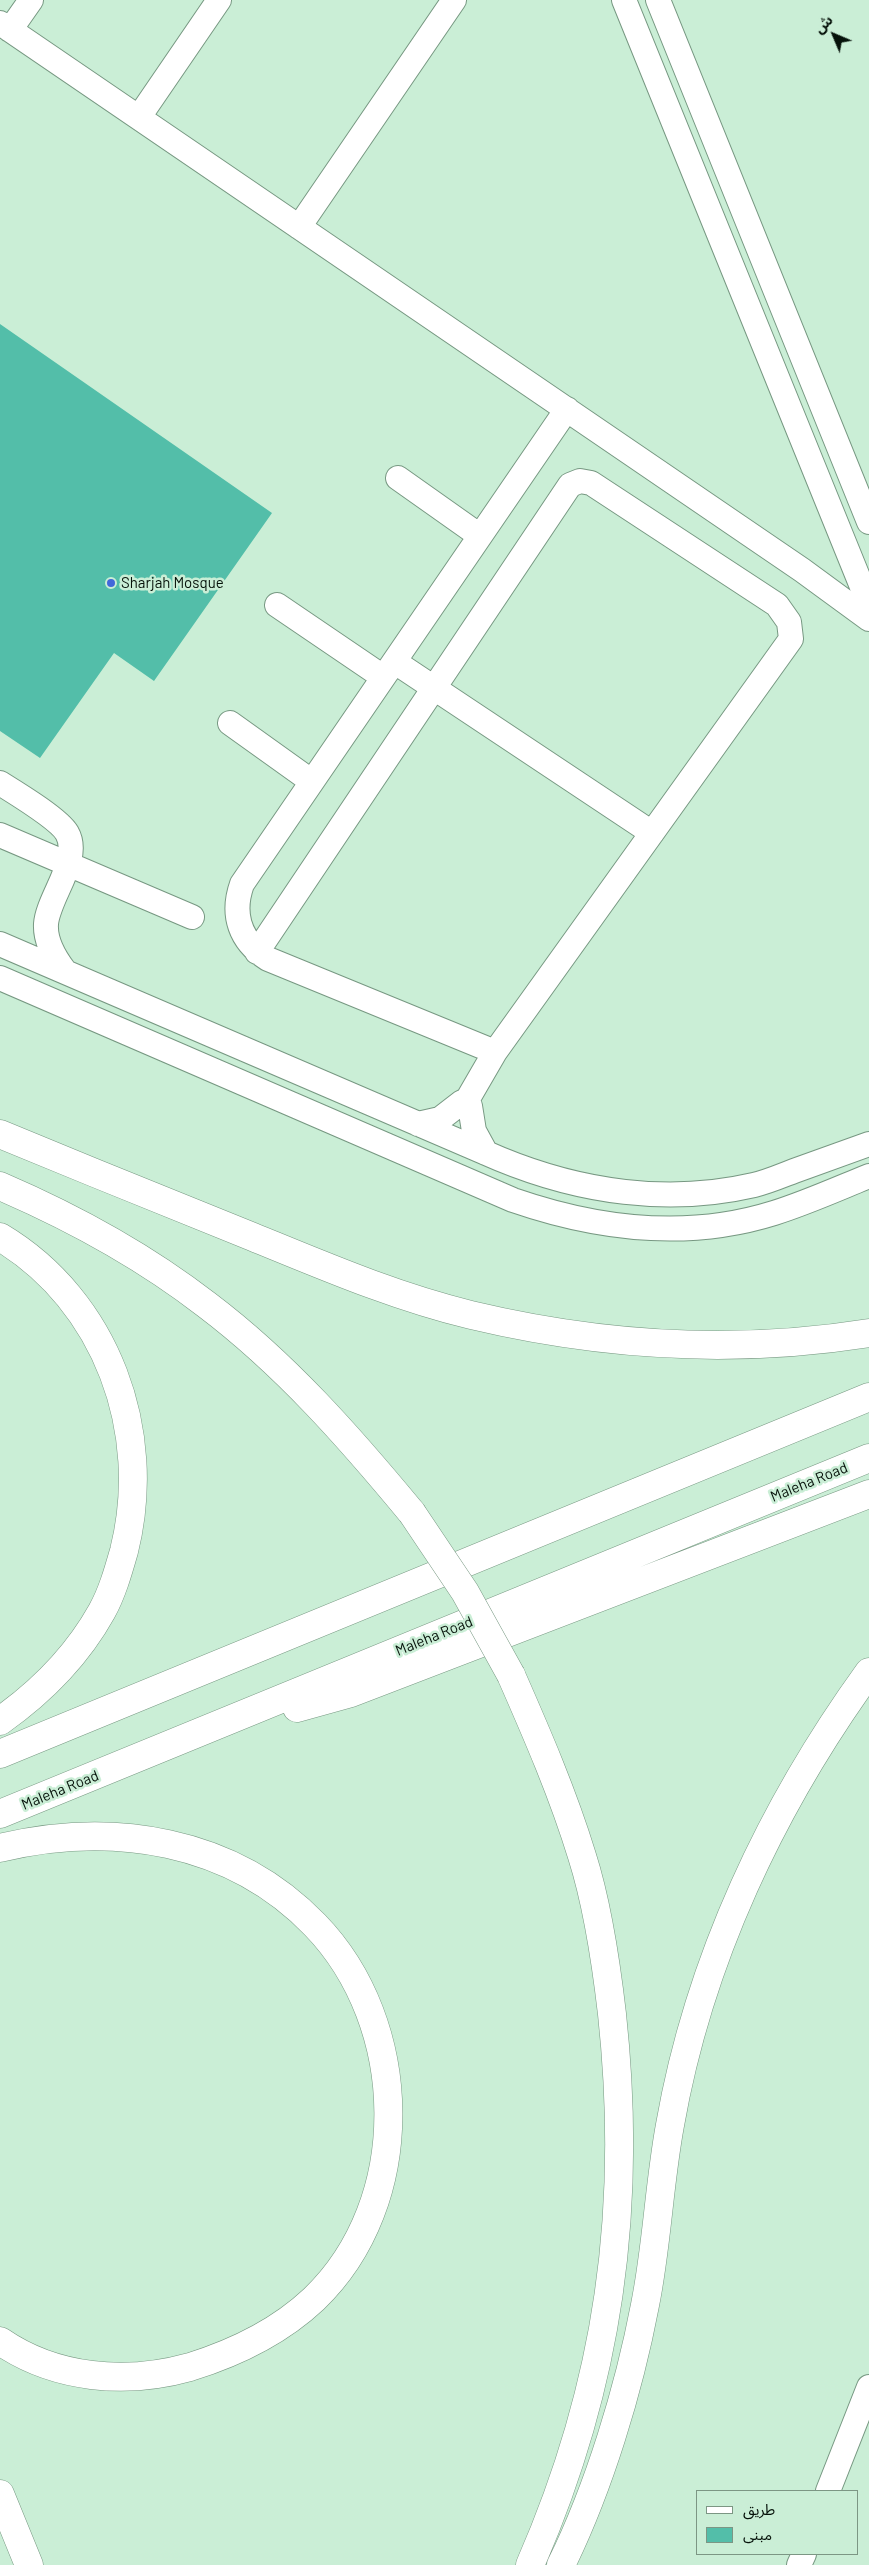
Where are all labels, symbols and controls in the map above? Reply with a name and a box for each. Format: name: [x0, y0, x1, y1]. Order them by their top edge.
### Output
north arrow: [809, 10, 859, 60]
text: ش: [810, 11, 836, 37]
place label: Sharjah Mosque: [121, 574, 224, 592]
marker: Sharjah Mosque: [105, 577, 117, 589]
street label: Maleha Road: [768, 1458, 850, 1506]
street label: Maleha Road: [393, 1612, 475, 1660]
street label: Maleha Road: [19, 1766, 101, 1814]
legend: [696, 2490, 859, 2555]
text: طريق: [743, 2500, 775, 2518]
text: مبنى: [743, 2525, 772, 2543]

